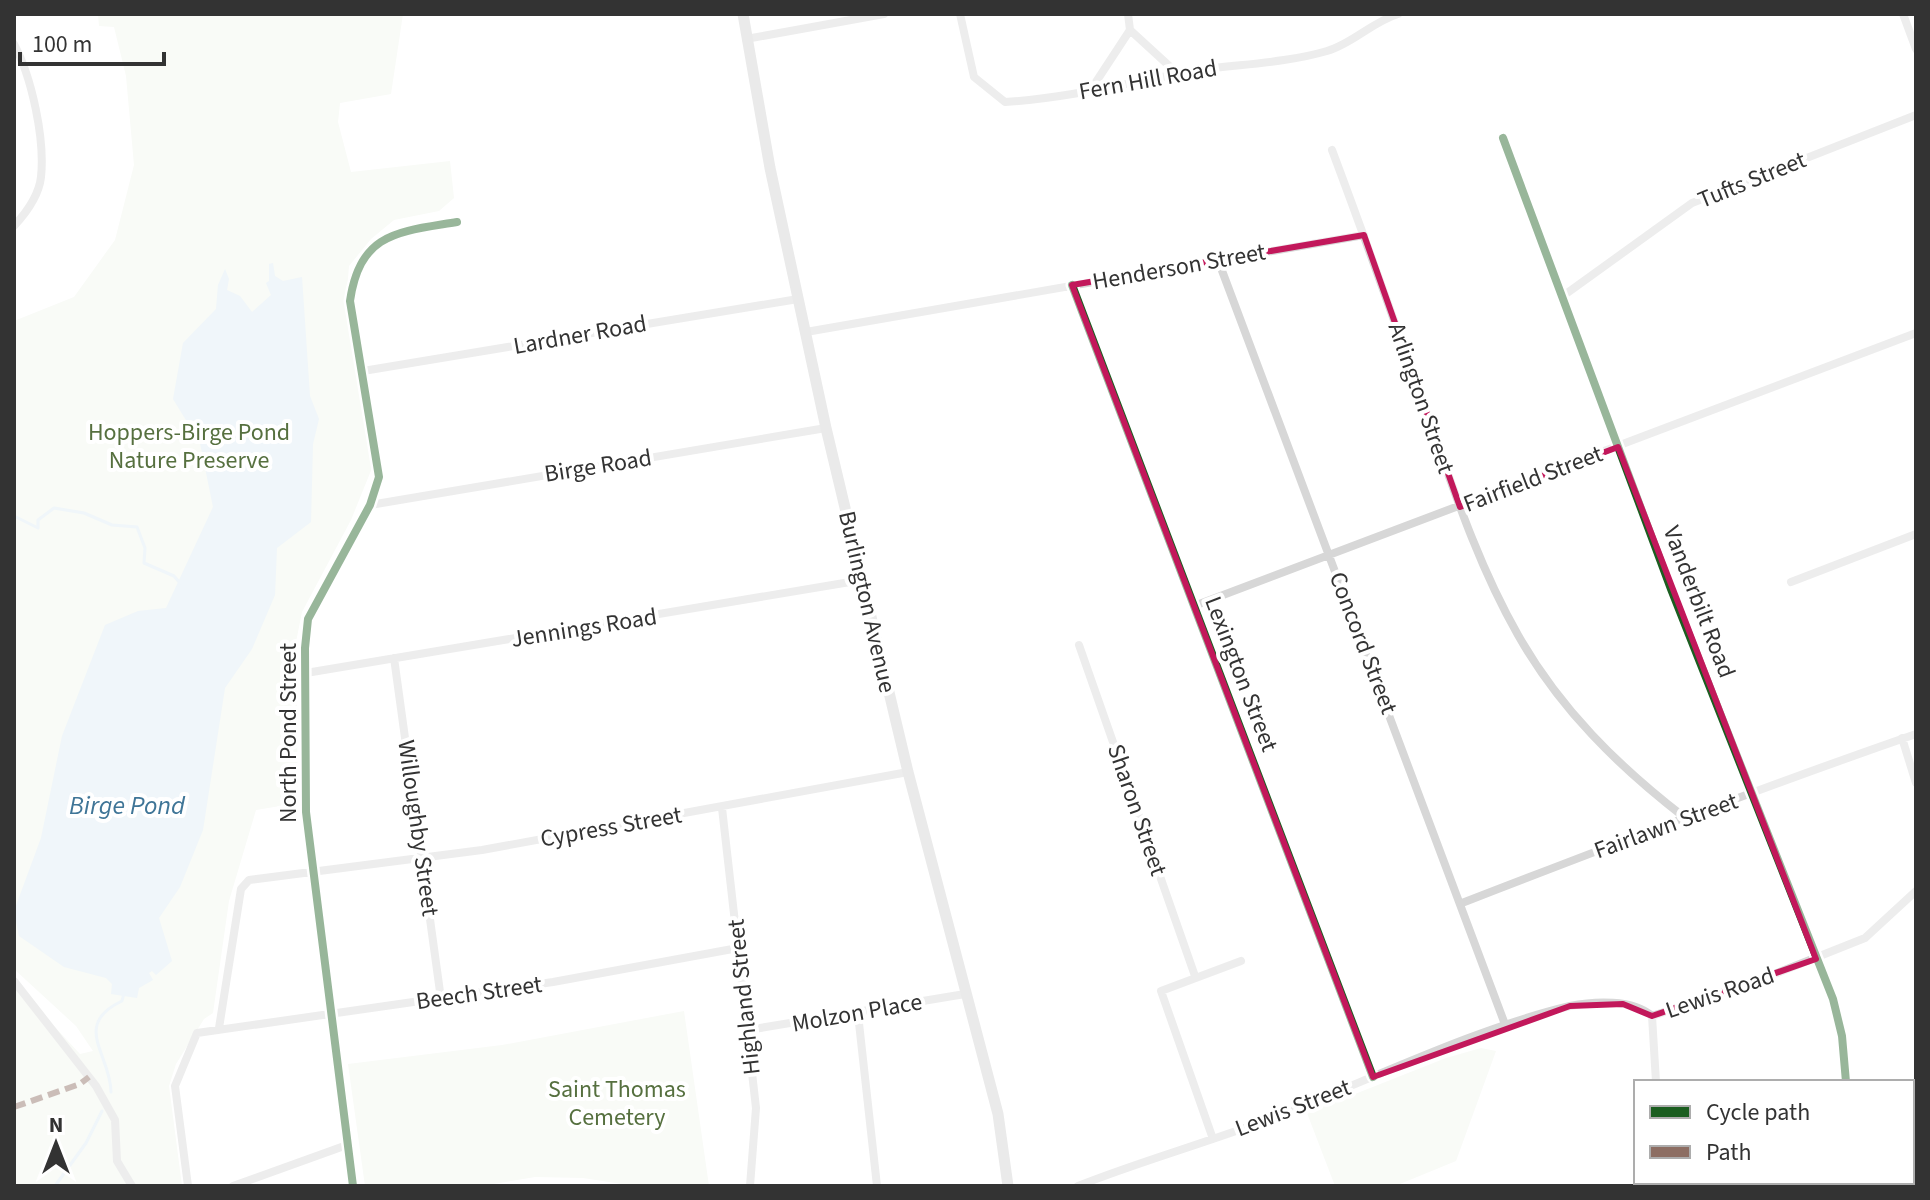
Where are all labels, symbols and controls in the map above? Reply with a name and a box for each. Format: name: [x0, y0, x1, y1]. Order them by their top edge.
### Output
scale bar: [20, 16, 164, 66]
text: 100 m: [32, 27, 92, 62]
street label: Fern Hill Road: [1076, 51, 1220, 109]
street label: Tufts Street: [1693, 142, 1811, 218]
street label: Henderson Street: [1090, 235, 1268, 299]
street label: Lardner Road: [511, 306, 649, 364]
street label: Arlington Street: [1379, 318, 1463, 478]
park label: Hoppers-Birge Pond Nature Preserve: [88, 415, 290, 478]
street label: Fairfield Street: [1458, 436, 1608, 522]
street label: Birge Road: [542, 440, 654, 492]
street label: Burlington Avenue: [829, 508, 905, 696]
street label: Vanderbilt Road: [1654, 521, 1744, 683]
street label: Concord Street: [1320, 567, 1406, 719]
street label: Lexington Street: [1195, 591, 1287, 757]
street label: Jennings Road: [509, 599, 659, 657]
street label: North Pond Street: [271, 643, 306, 823]
street label: Willoughby Street: [388, 738, 448, 918]
street label: Sharon Street: [1098, 739, 1176, 881]
street label: Fairlawn Street: [1589, 784, 1743, 868]
water label: Birge Pond: [69, 787, 186, 824]
street label: Cypress Street: [538, 797, 684, 857]
street label: Highland Street: [718, 917, 770, 1077]
street label: Lewis Road: [1661, 958, 1779, 1028]
street label: Beech Street: [414, 967, 544, 1019]
street label: Molzon Place: [789, 984, 925, 1042]
street label: Lewis Street: [1230, 1070, 1356, 1146]
park label: Saint Thomas Cemetery: [548, 1072, 686, 1135]
legend: [1634, 1080, 1914, 1184]
text: Cycle path: [1706, 1095, 1810, 1130]
north arrow: [16, 1104, 96, 1184]
text: N: [49, 1109, 63, 1141]
text: Path: [1706, 1135, 1752, 1170]

